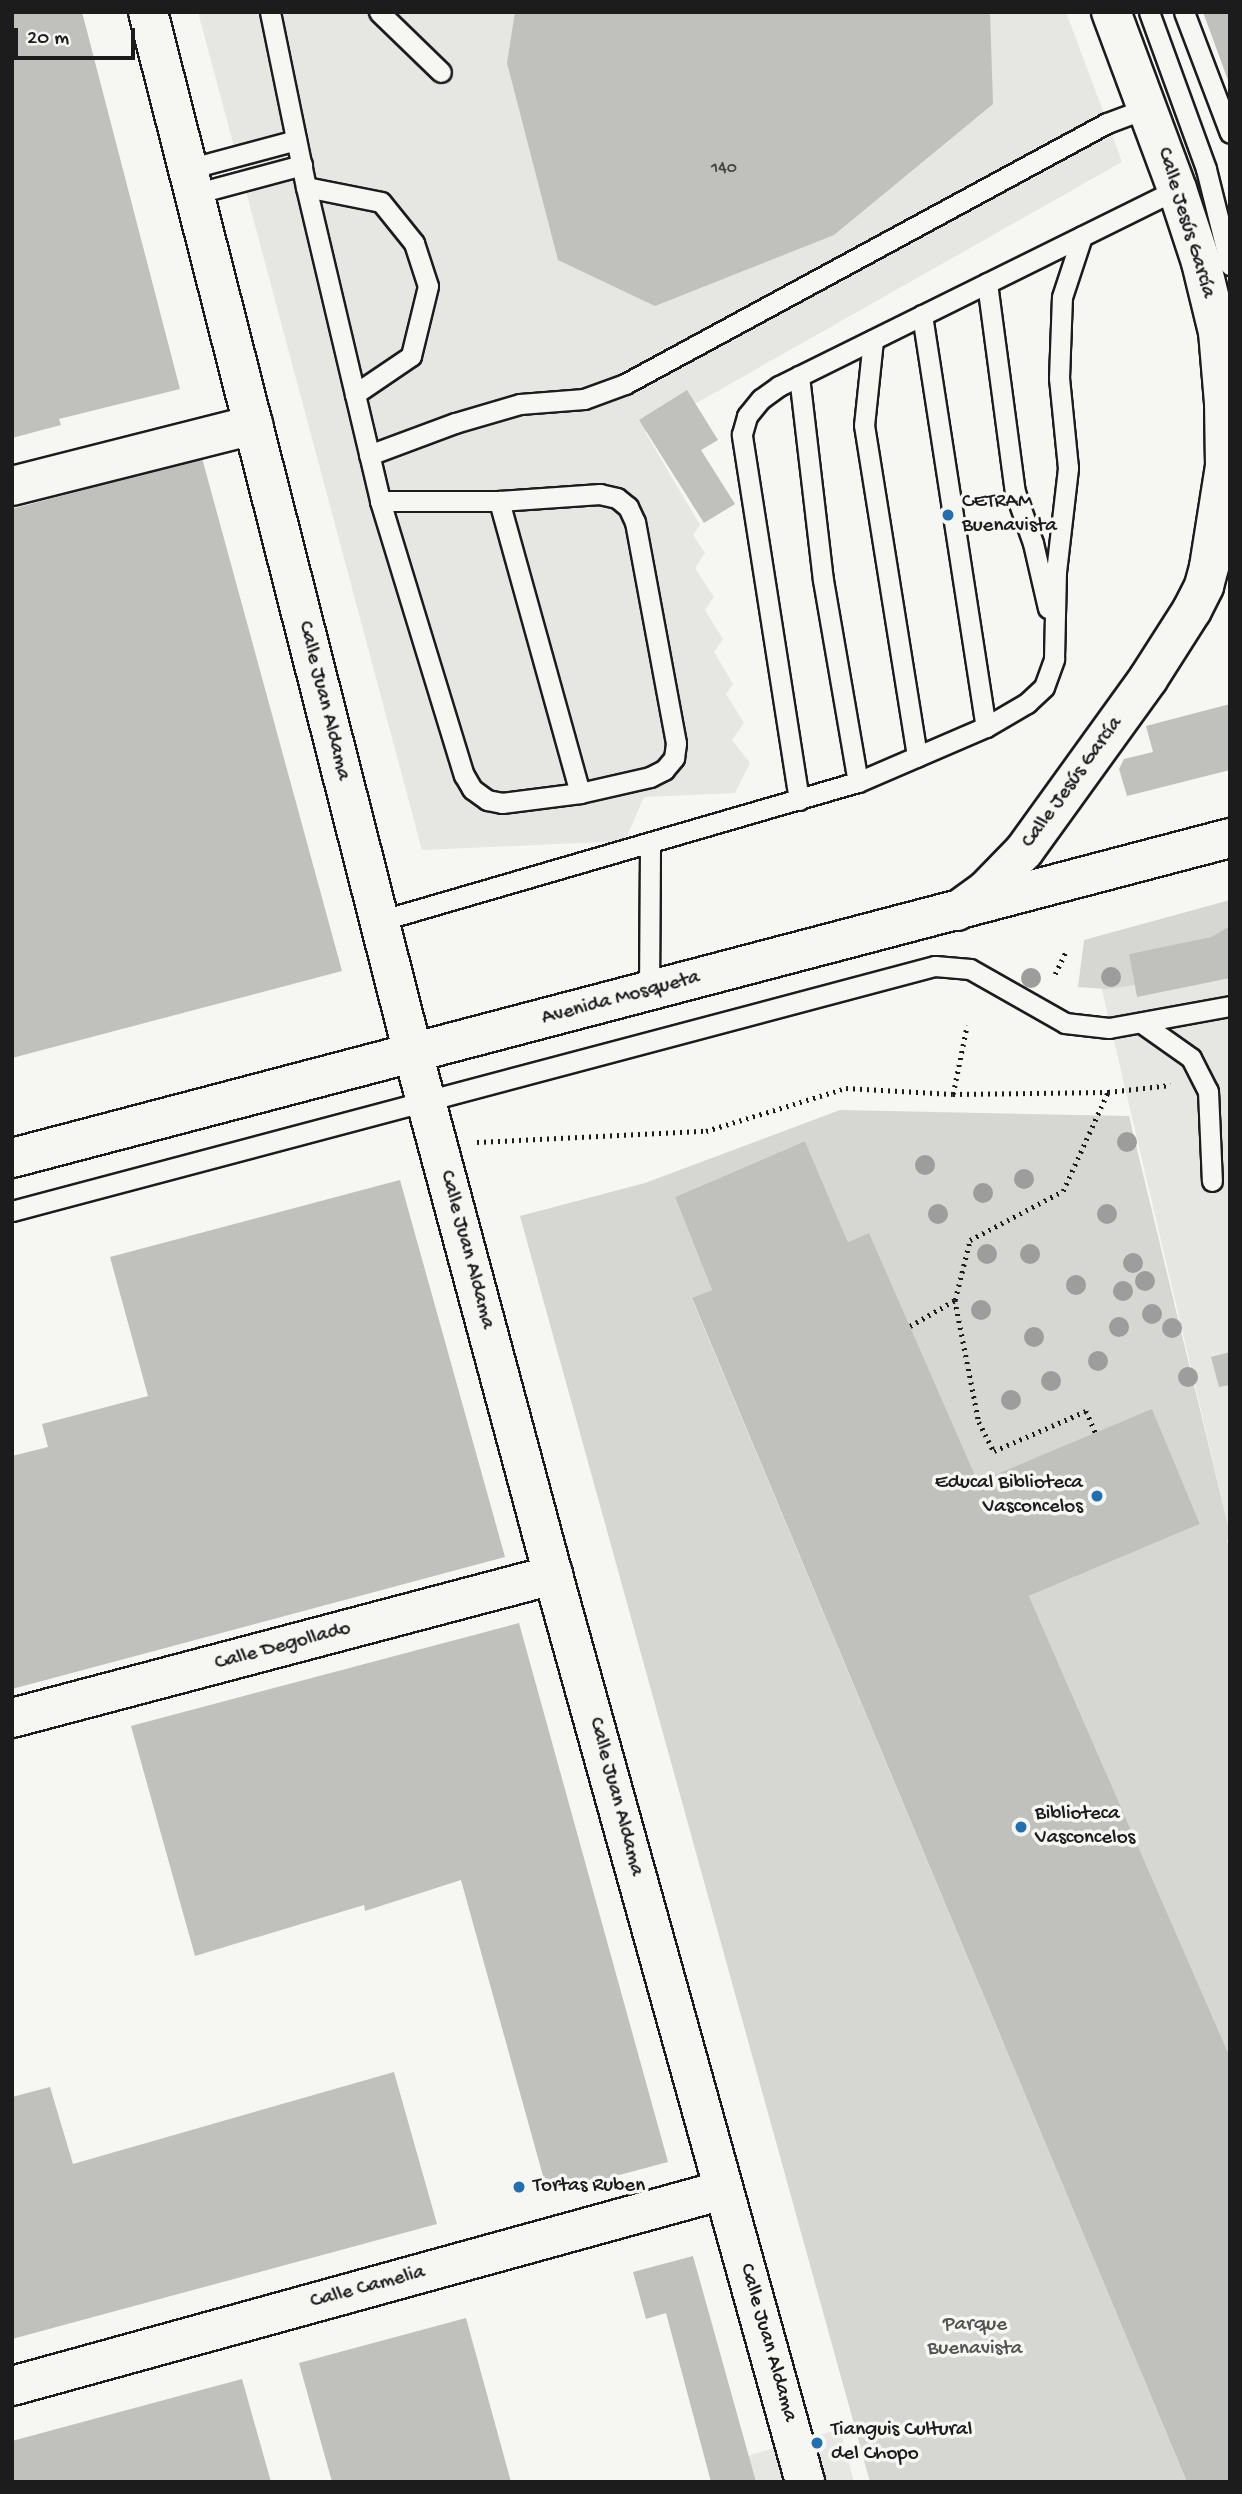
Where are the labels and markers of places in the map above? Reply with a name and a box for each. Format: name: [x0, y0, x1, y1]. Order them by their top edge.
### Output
place label: CETRAM Buenavista: [962, 490, 1057, 540]
marker: CETRAM Buenavista: [940, 507, 956, 523]
place label: Educal Biblioteca Vasconcelos: [935, 1471, 1083, 1521]
marker: Educal Biblioteca Vasconcelos: [1089, 1488, 1105, 1504]
place label: Biblioteca Vasconcelos: [1035, 1802, 1135, 1852]
marker: Biblioteca Vasconcelos: [1013, 1819, 1029, 1835]
place label: Tortas Ruben: [533, 2174, 645, 2200]
marker: Tortas Ruben: [511, 2179, 527, 2195]
place label: Tianguis Cultural del Chopo: [831, 2418, 972, 2468]
marker: Tianguis Cultural del Chopo: [809, 2435, 825, 2451]

